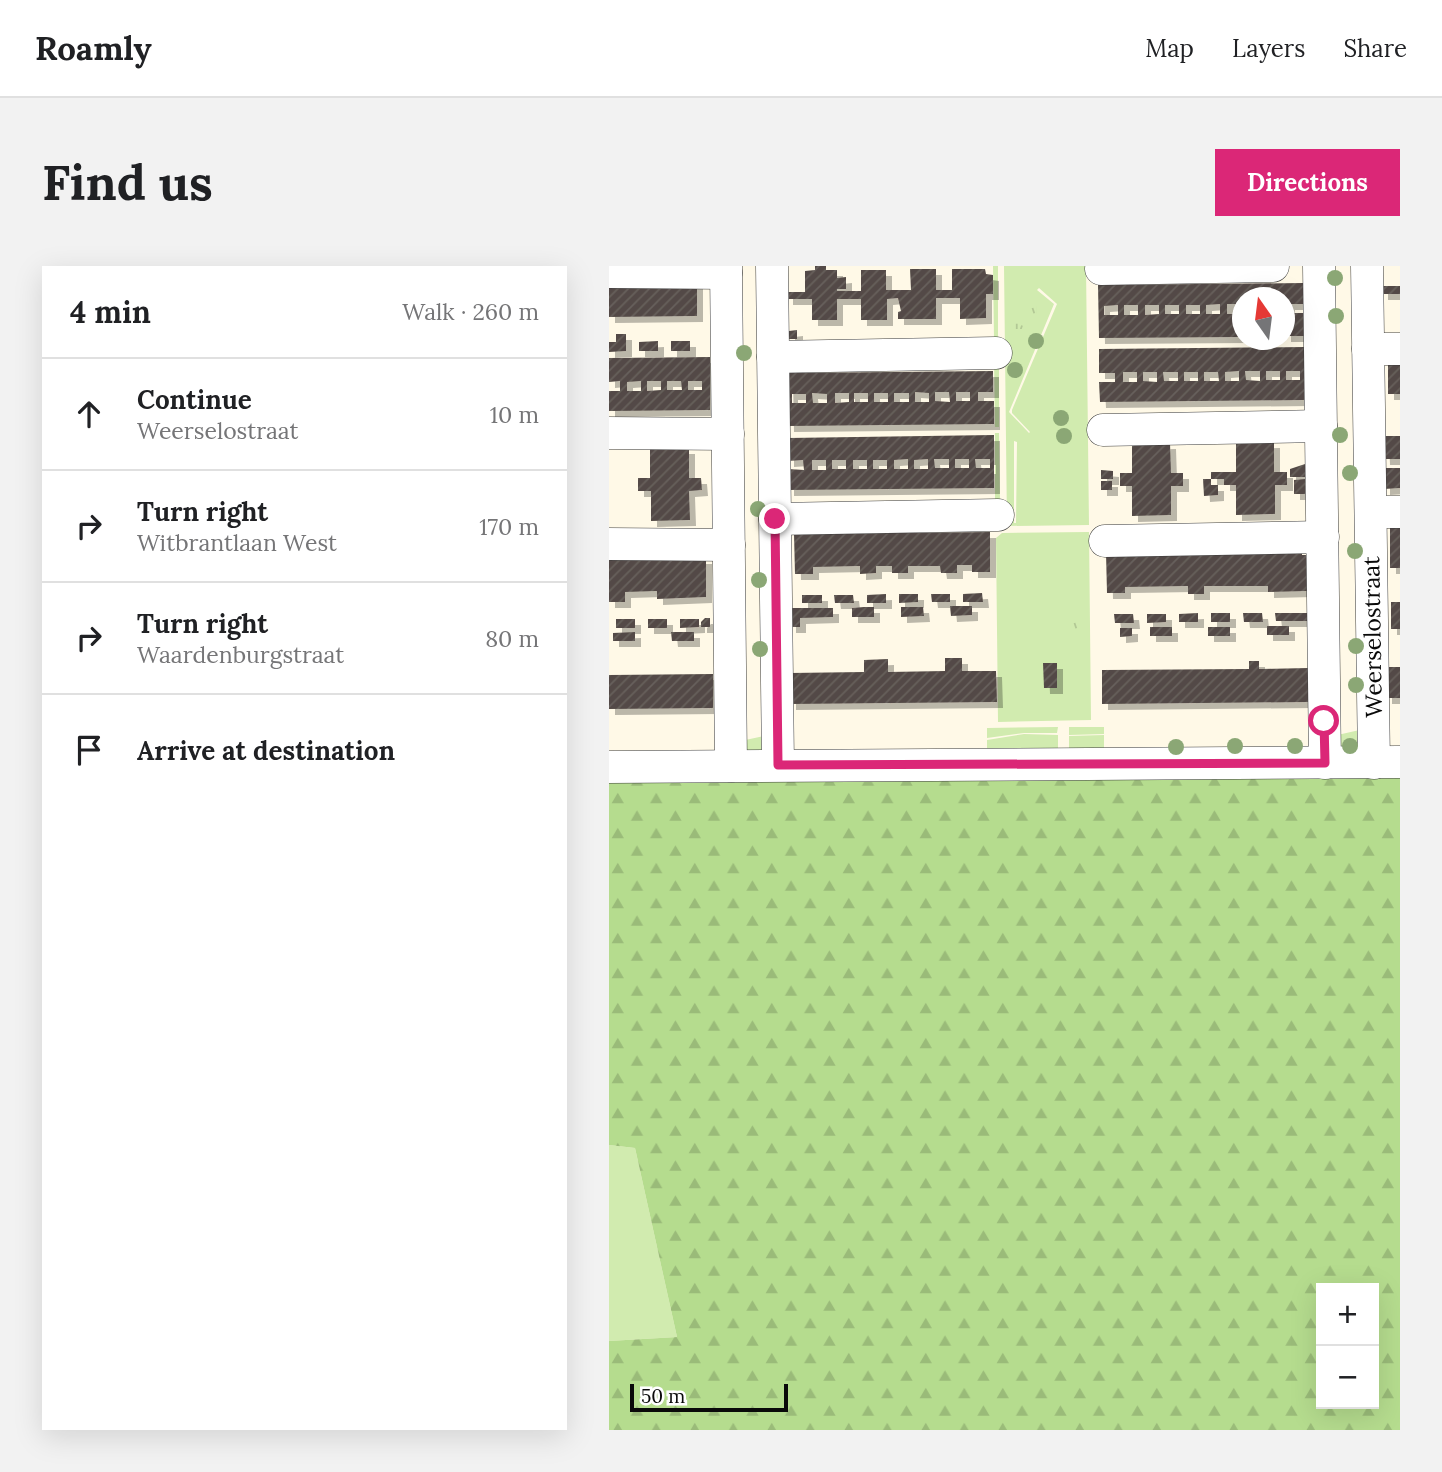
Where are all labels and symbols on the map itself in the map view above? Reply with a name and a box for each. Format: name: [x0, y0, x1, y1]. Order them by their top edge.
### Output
north arrow: [1232, 287, 1295, 350]
route end: [759, 503, 790, 534]
street label: Weerselostraat: [1356, 556, 1388, 718]
route start: [1308, 705, 1339, 736]
scale bar: [630, 1381, 787, 1413]

